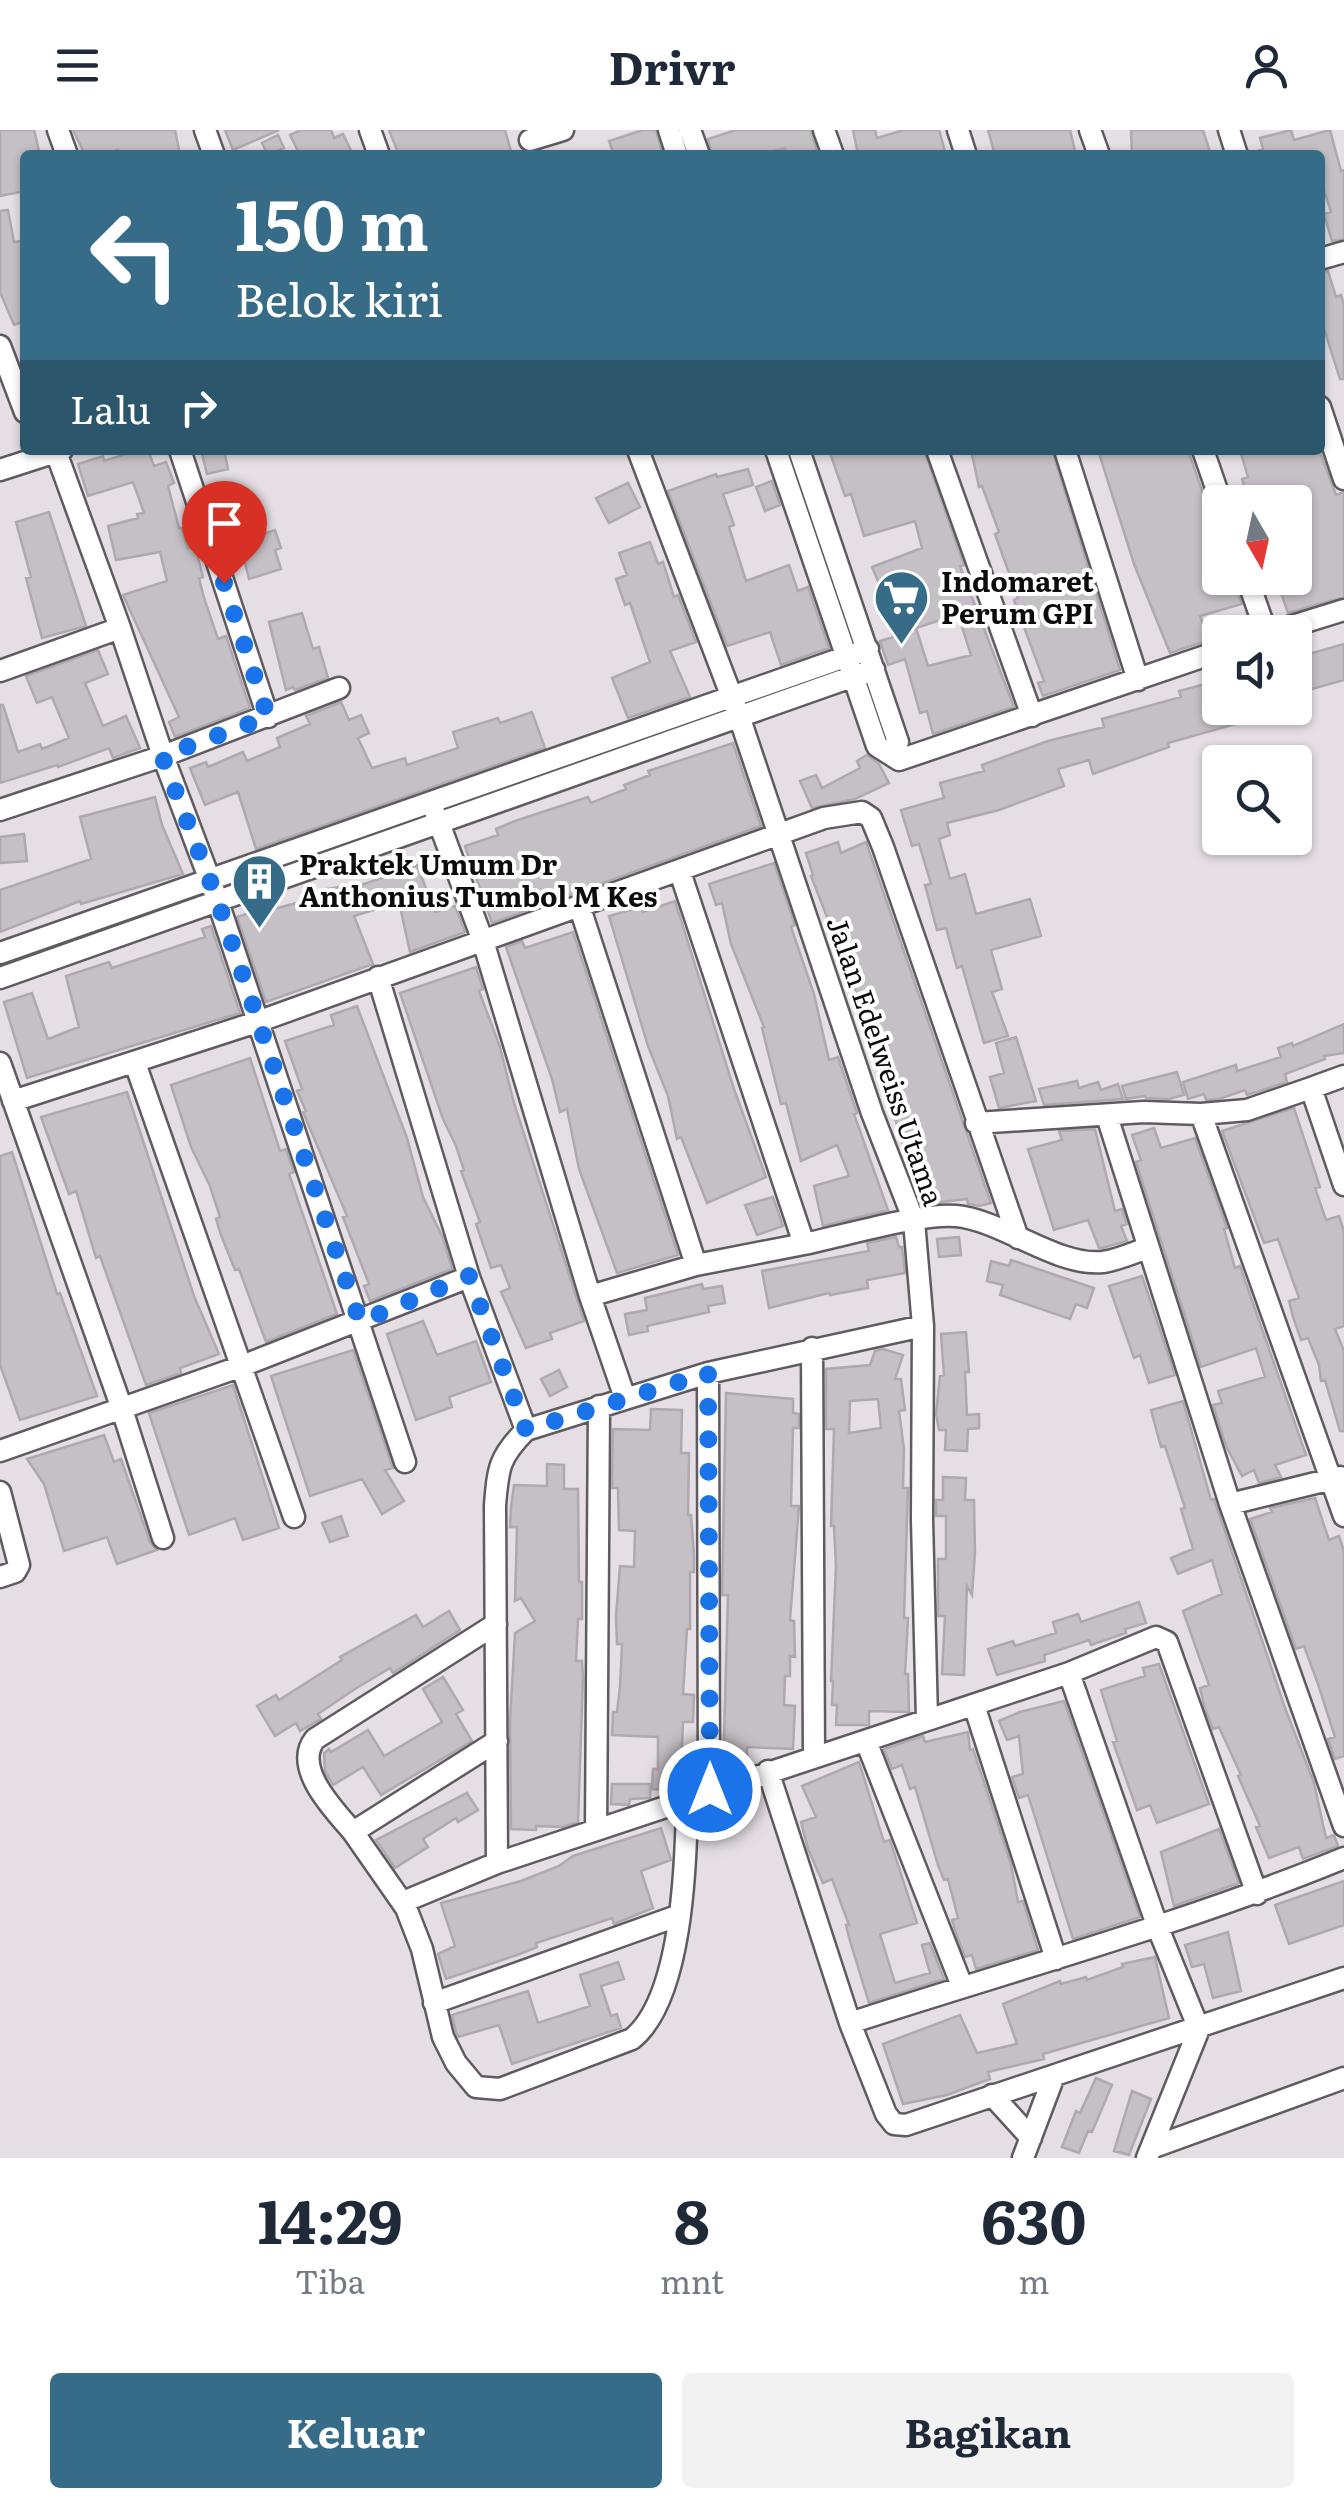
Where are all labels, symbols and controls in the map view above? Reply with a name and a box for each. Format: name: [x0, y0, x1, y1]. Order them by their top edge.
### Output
text: Drivr: [608, 32, 736, 99]
icon: menu: [50, 38, 105, 93]
icon: person: [1239, 38, 1294, 93]
text: 150 m: [235, 169, 429, 273]
icon: left: [70, 190, 200, 320]
text: Belok kiri: [235, 264, 443, 331]
text: Lalu: [70, 379, 151, 436]
icon: right: [171, 380, 226, 435]
pin: [182, 481, 267, 584]
north arrow: [1202, 485, 1312, 595]
map controls: [1202, 485, 1312, 855]
icon: arrive: [197, 496, 252, 551]
place label: Indomaret Perum GPI: [941, 559, 1095, 633]
supermarket icon: Indomaret Perum GPI: [872, 568, 932, 647]
button: sound: [1202, 615, 1312, 725]
button: search: [1202, 745, 1312, 855]
place label: Praktek Umum Dr Anthonius Tumbol M Kes: [299, 842, 658, 916]
building icon: Praktek Umum Dr Anthonius Tumbol M Kes: [230, 851, 290, 930]
street label: Jalan Edelweiss Utama: [818, 910, 956, 1211]
position arrow: [658, 1738, 762, 1842]
text: 14:29: [257, 2173, 402, 2262]
text: 8: [674, 2173, 710, 2262]
text: 630: [981, 2173, 1087, 2262]
text: Tiba: [295, 2256, 365, 2304]
text: mnt: [660, 2256, 724, 2304]
text: m: [1018, 2256, 1049, 2304]
button: Keluar: [50, 2373, 662, 2488]
button: Bagikan: [682, 2373, 1294, 2488]

